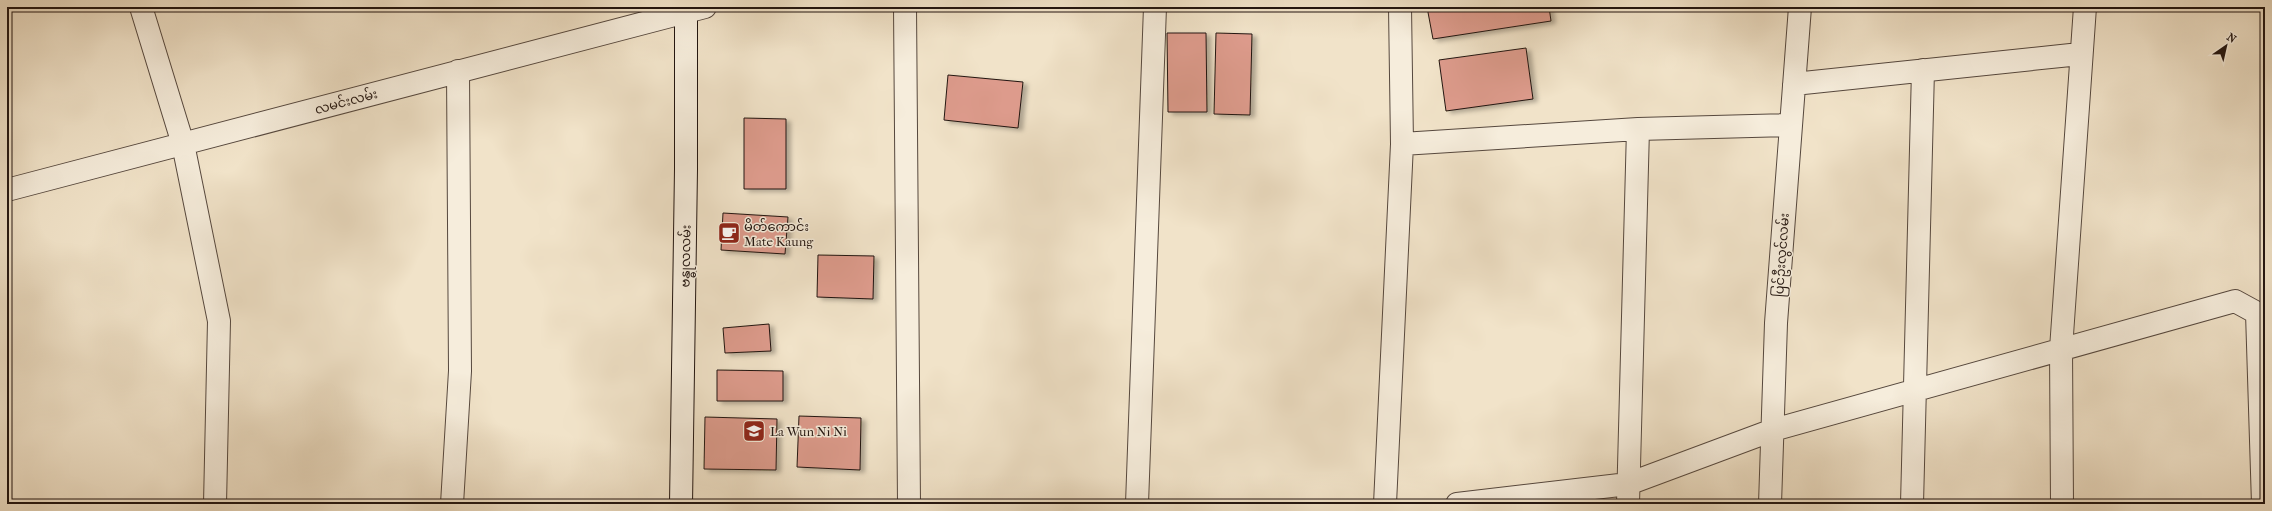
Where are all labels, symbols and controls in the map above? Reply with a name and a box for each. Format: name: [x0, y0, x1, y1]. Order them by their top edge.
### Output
north arrow: [2206, 26, 2246, 66]
text: N: [2224, 30, 2239, 46]
street label: လမင်းလမ်း: [313, 85, 379, 117]
street label: ပြင်ဦးလွင်လမ်း: [1770, 212, 1795, 298]
place label: မိတ်ကောင်း Mate Kaung: [744, 218, 814, 249]
cafe icon: မိတ်ကောင်း Mate Kaung: [716, 220, 742, 246]
street label: ဗန္ဓုလလမ်း: [676, 224, 697, 288]
school or university icon: La Wun Ni Ni: [741, 418, 767, 444]
place label: La Wun Ni Ni: [770, 424, 847, 439]

